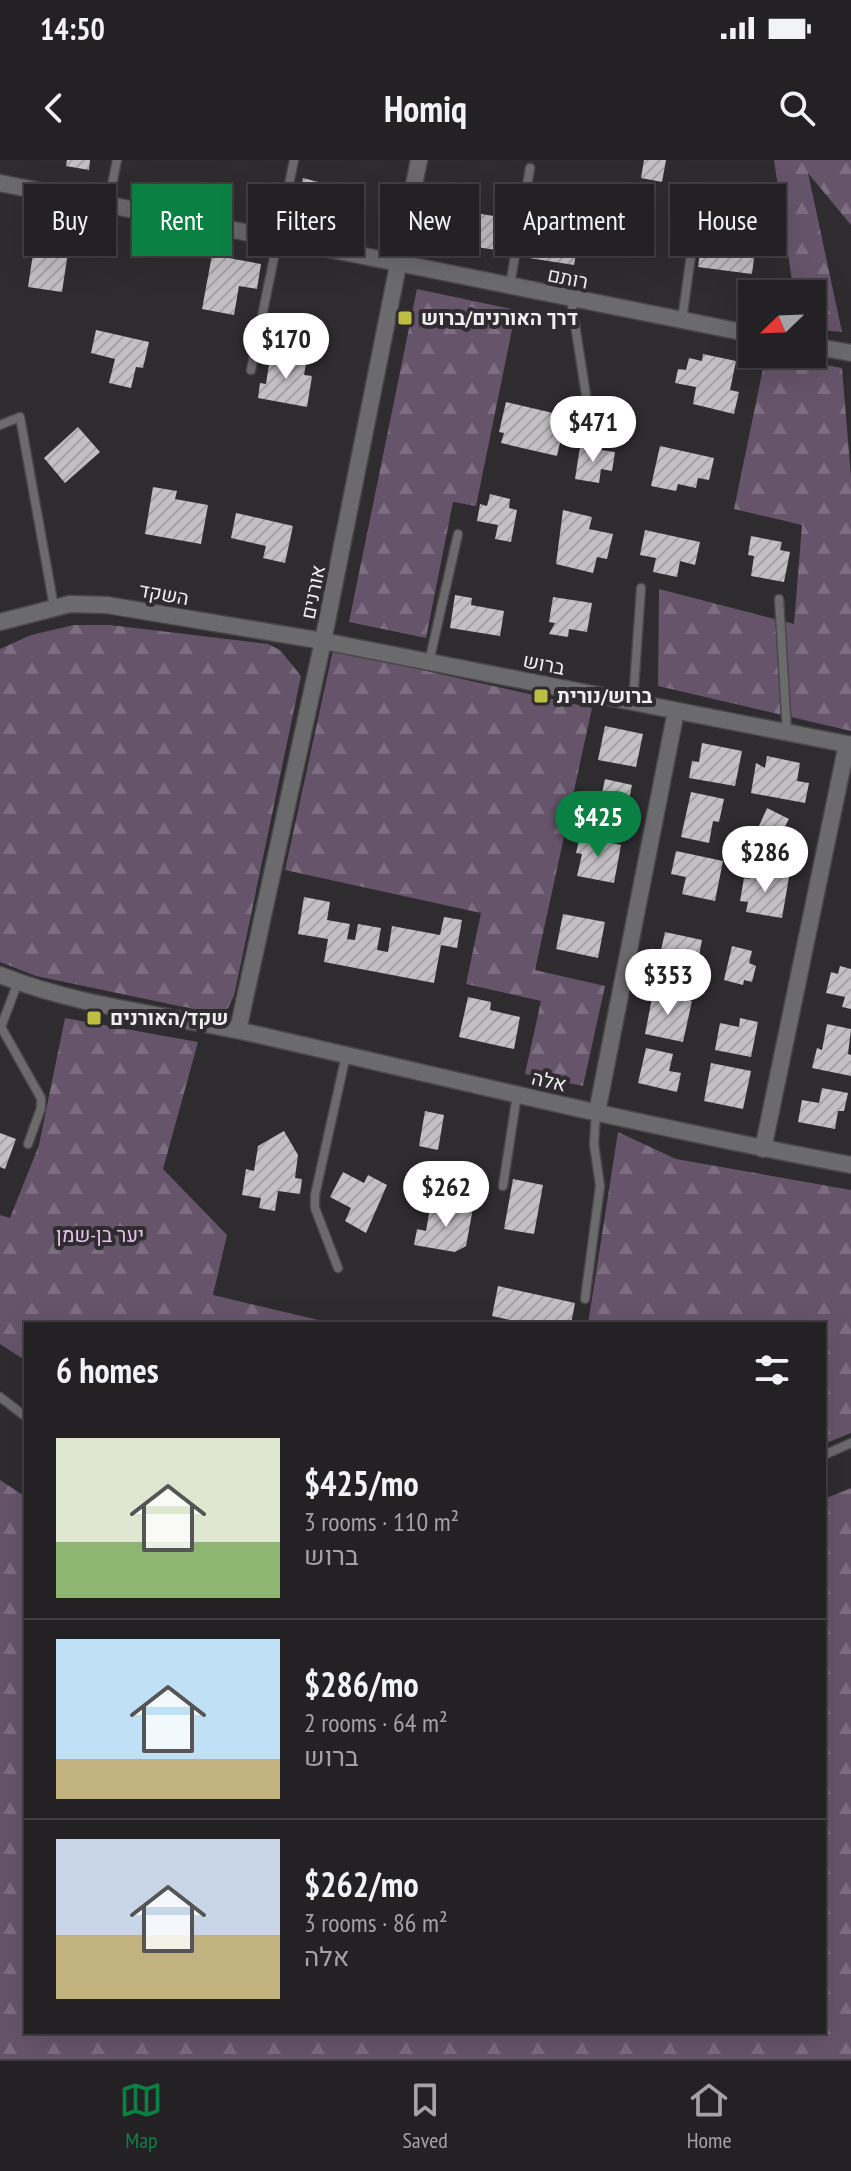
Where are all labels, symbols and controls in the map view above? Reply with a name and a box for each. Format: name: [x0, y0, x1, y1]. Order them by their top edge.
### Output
text: 14:50: [40, 9, 105, 48]
text: Homiq: [384, 85, 467, 132]
icon: back: [32, 86, 76, 130]
icon: search: [775, 86, 819, 130]
chip: Buy: [24, 184, 116, 256]
chip: Rent: [132, 184, 232, 256]
chip: Filters: [248, 184, 364, 256]
chip: New: [380, 184, 479, 256]
chip: Apartment: [495, 184, 654, 256]
chip: House: [670, 184, 786, 256]
street label: רותם: [545, 261, 591, 295]
north arrow: [738, 280, 826, 368]
map controls: [738, 280, 826, 368]
place label: דרך האורנים/ברוש: [421, 305, 578, 331]
marker: דרך האורנים/ברוש: [396, 309, 414, 327]
pin: $170: [239, 313, 333, 381]
text: $170: [261, 322, 311, 355]
pin: $471: [546, 396, 640, 464]
text: $471: [568, 405, 618, 438]
street label: אורנים: [295, 563, 331, 621]
street label: השקד: [137, 577, 191, 611]
street label: ברוש: [521, 647, 568, 681]
place label: ברוש/נורית: [557, 683, 652, 709]
marker: ברוש/נורית: [532, 687, 550, 705]
pin: $425: [551, 791, 645, 859]
text: $425: [573, 800, 623, 833]
pin: $286: [718, 826, 812, 894]
text: $286: [740, 835, 790, 868]
pin: $353: [621, 949, 715, 1017]
text: $353: [643, 958, 693, 991]
place label: שקד/האורנים: [110, 1005, 228, 1031]
marker: שקד/האורנים: [85, 1009, 103, 1027]
street label: אלה: [529, 1064, 569, 1098]
pin: $262: [399, 1161, 493, 1229]
text: $262: [421, 1170, 471, 1203]
park label: יער בן-שמן: [56, 1222, 144, 1248]
text: 6 homes: [56, 1348, 159, 1392]
icon: filters: [750, 1348, 794, 1392]
text: $425/mo: [304, 1461, 419, 1505]
icon: home: [120, 1470, 216, 1566]
text: 3 rooms · 110 m²: [304, 1505, 459, 1538]
text: ברוש: [304, 1539, 359, 1572]
text: $286/mo: [304, 1662, 419, 1706]
icon: home: [120, 1671, 216, 1767]
text: 2 rooms · 64 m²: [304, 1706, 448, 1739]
text: ברוש: [304, 1740, 359, 1773]
text: $262/mo: [304, 1862, 419, 1906]
icon: home: [120, 1871, 216, 1967]
text: 3 rooms · 86 m²: [304, 1906, 448, 1939]
text: אלה: [304, 1940, 349, 1973]
tab: Map: [119, 2078, 163, 2154]
tab: Saved: [402, 2078, 448, 2154]
tab: Home: [687, 2078, 732, 2154]

